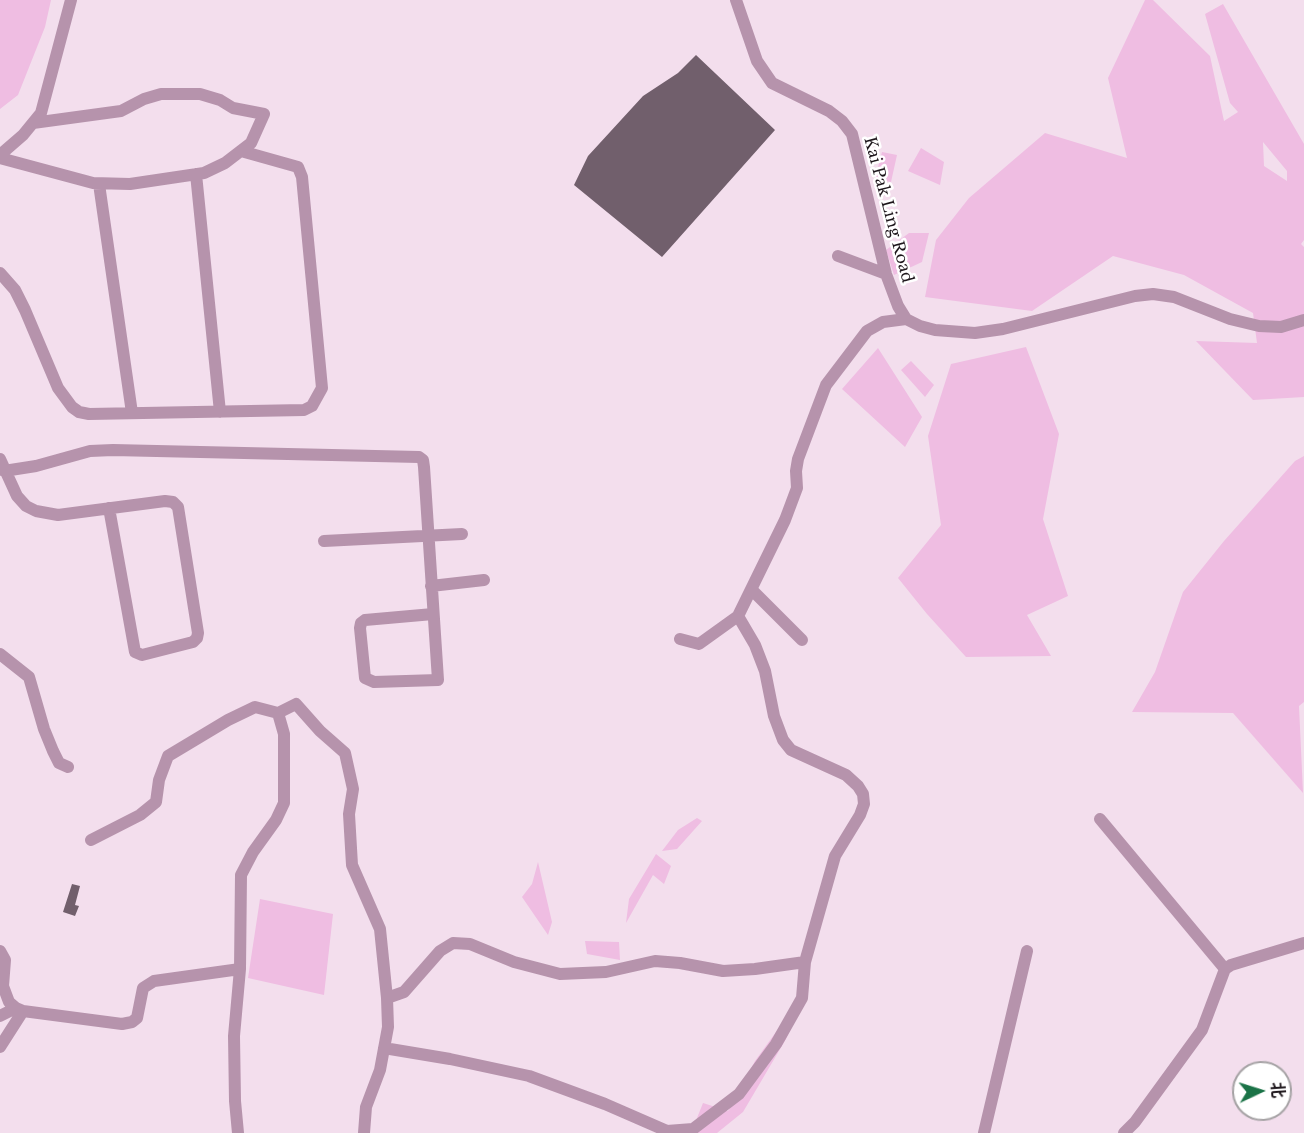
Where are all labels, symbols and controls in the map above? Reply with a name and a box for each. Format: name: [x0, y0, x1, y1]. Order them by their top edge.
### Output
street label: Kai Pak Ling Road: [859, 135, 917, 285]
north arrow: [1232, 1061, 1292, 1121]
text: 北: [1267, 1081, 1288, 1099]

